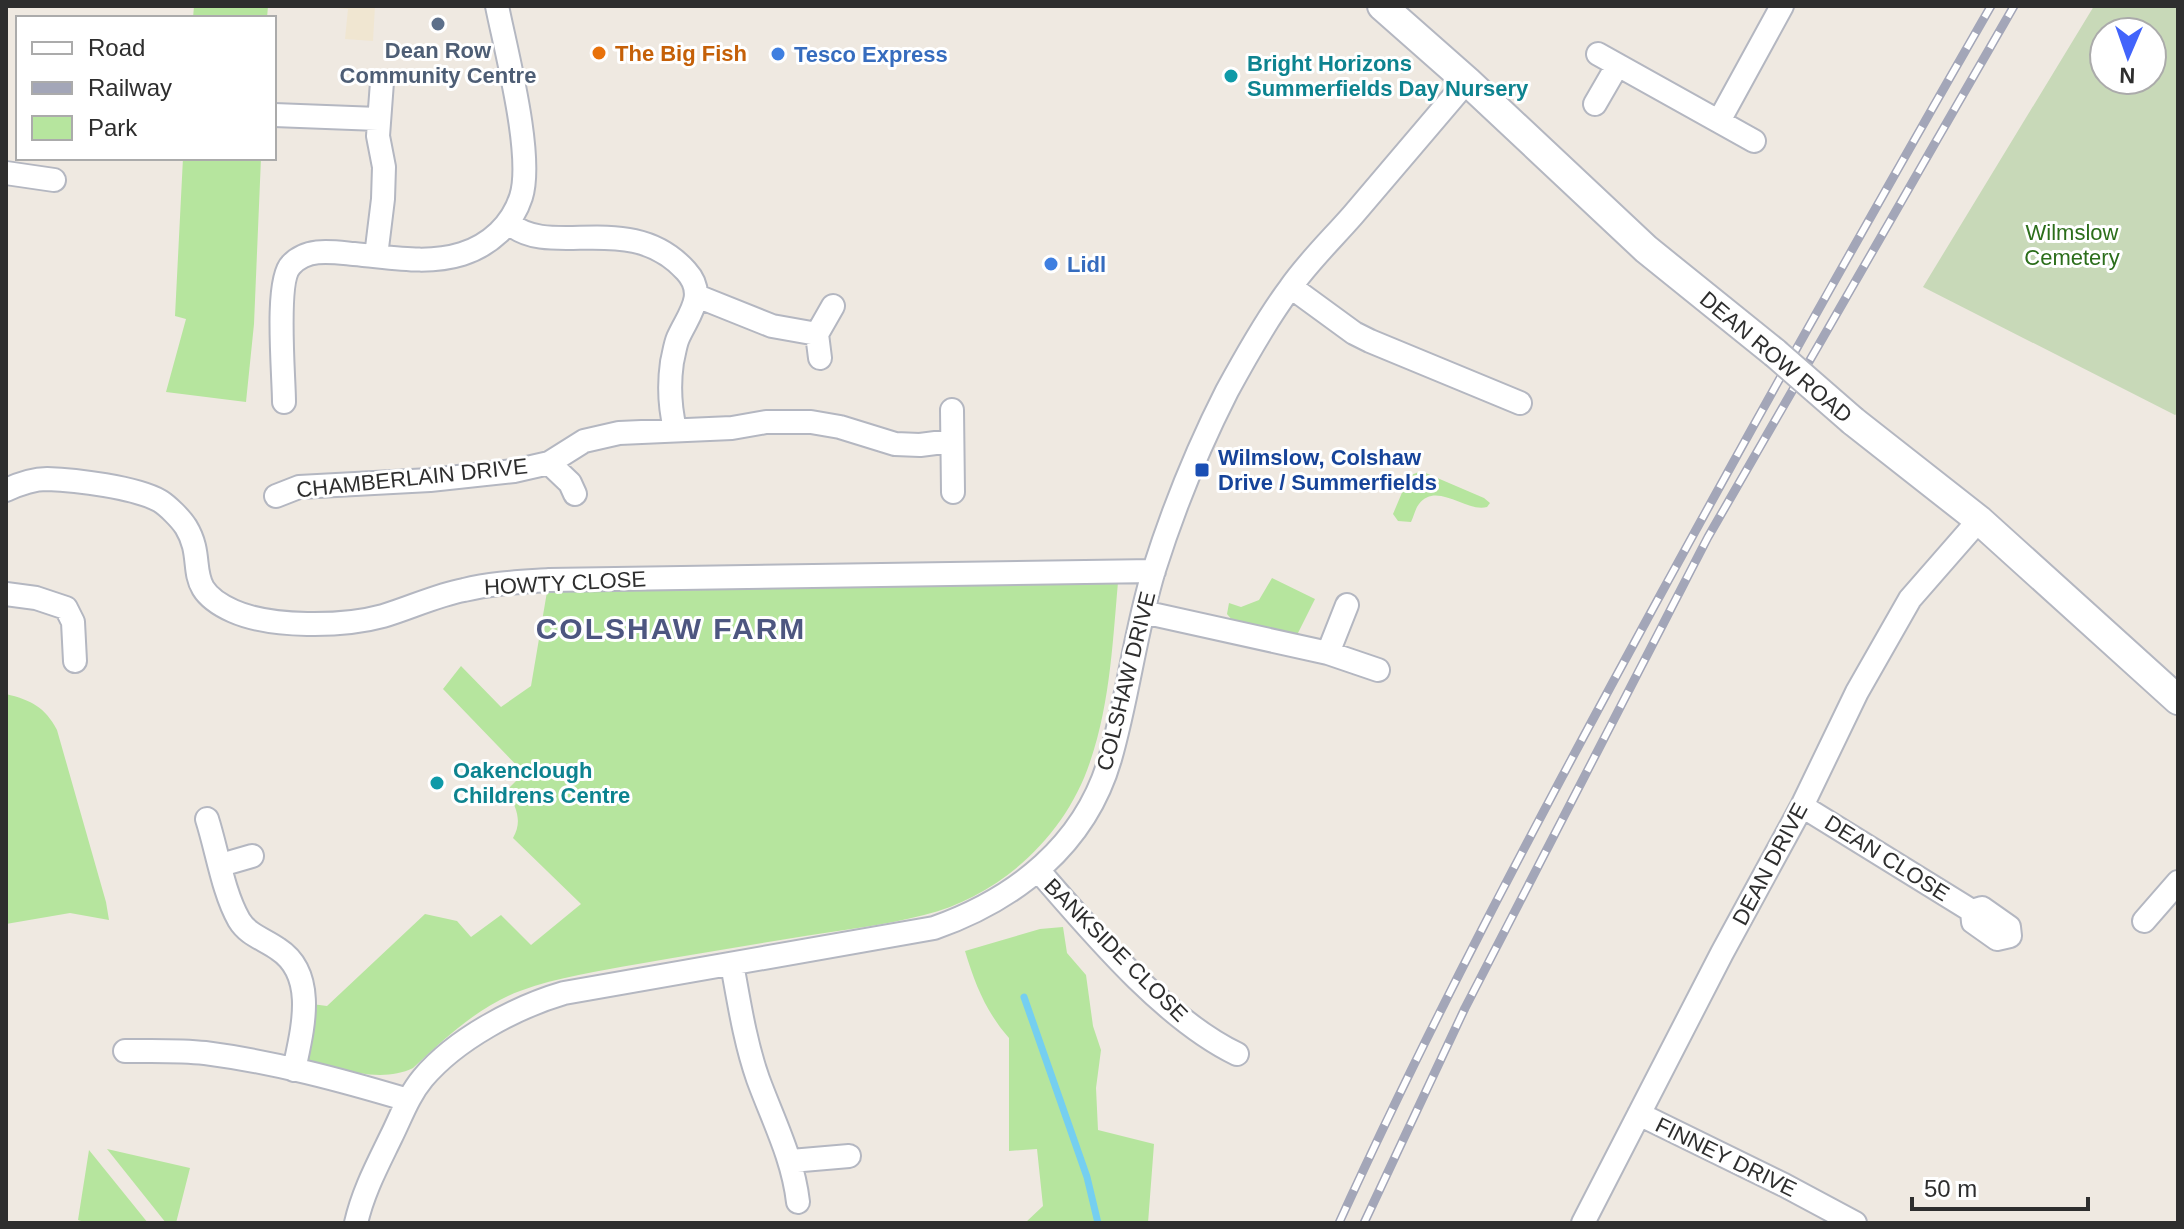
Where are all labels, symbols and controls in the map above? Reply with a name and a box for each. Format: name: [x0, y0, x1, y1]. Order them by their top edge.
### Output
marker: Dean Row Community Centre: [429, 15, 447, 33]
legend: [16, 16, 276, 160]
north arrow: [2088, 16, 2168, 96]
text: Road: [88, 34, 145, 61]
place label: Dean Row Community Centre: [340, 38, 536, 88]
place label: The Big Fish: [615, 41, 747, 66]
place label: Tesco Express: [794, 42, 948, 67]
marker: The Big Fish: [590, 44, 608, 62]
marker: Tesco Express: [769, 45, 787, 63]
place label: Bright Horizons Summerfields Day Nursery: [1247, 51, 1529, 101]
text: N: [2119, 63, 2136, 88]
marker: Bright Horizons Summerfields Day Nursery: [1222, 67, 1240, 85]
text: Railway: [88, 74, 172, 101]
text: Park: [88, 114, 138, 141]
park label: Wilmslow Cemetery: [2024, 220, 2120, 270]
place label: Lidl: [1067, 252, 1106, 277]
marker: Lidl: [1042, 255, 1060, 273]
street label: DEAN ROW ROAD: [1695, 286, 1857, 428]
place label: Wilmslow, Colshaw Drive / Summerfields: [1218, 445, 1437, 495]
street label: CHAMBERLAIN DRIVE: [295, 453, 529, 503]
marker: Wilmslow, Colshaw Drive / Summerfields: [1193, 461, 1211, 479]
street label: HOWTY CLOSE: [483, 566, 647, 600]
street label: COLSHAW DRIVE: [1092, 589, 1160, 773]
district label: COLSHAW FARM: [536, 612, 806, 645]
place label: Oakenclough Childrens Centre: [453, 758, 630, 808]
marker: Oakenclough Childrens Centre: [428, 774, 446, 792]
street label: DEAN DRIVE: [1727, 799, 1813, 929]
street label: DEAN CLOSE: [1820, 810, 1954, 906]
street label: BANKSIDE CLOSE: [1039, 873, 1193, 1027]
street label: FINNEY DRIVE: [1651, 1112, 1801, 1202]
scale bar: [1912, 1161, 2088, 1211]
text: 50 m: [1924, 1175, 1977, 1202]

